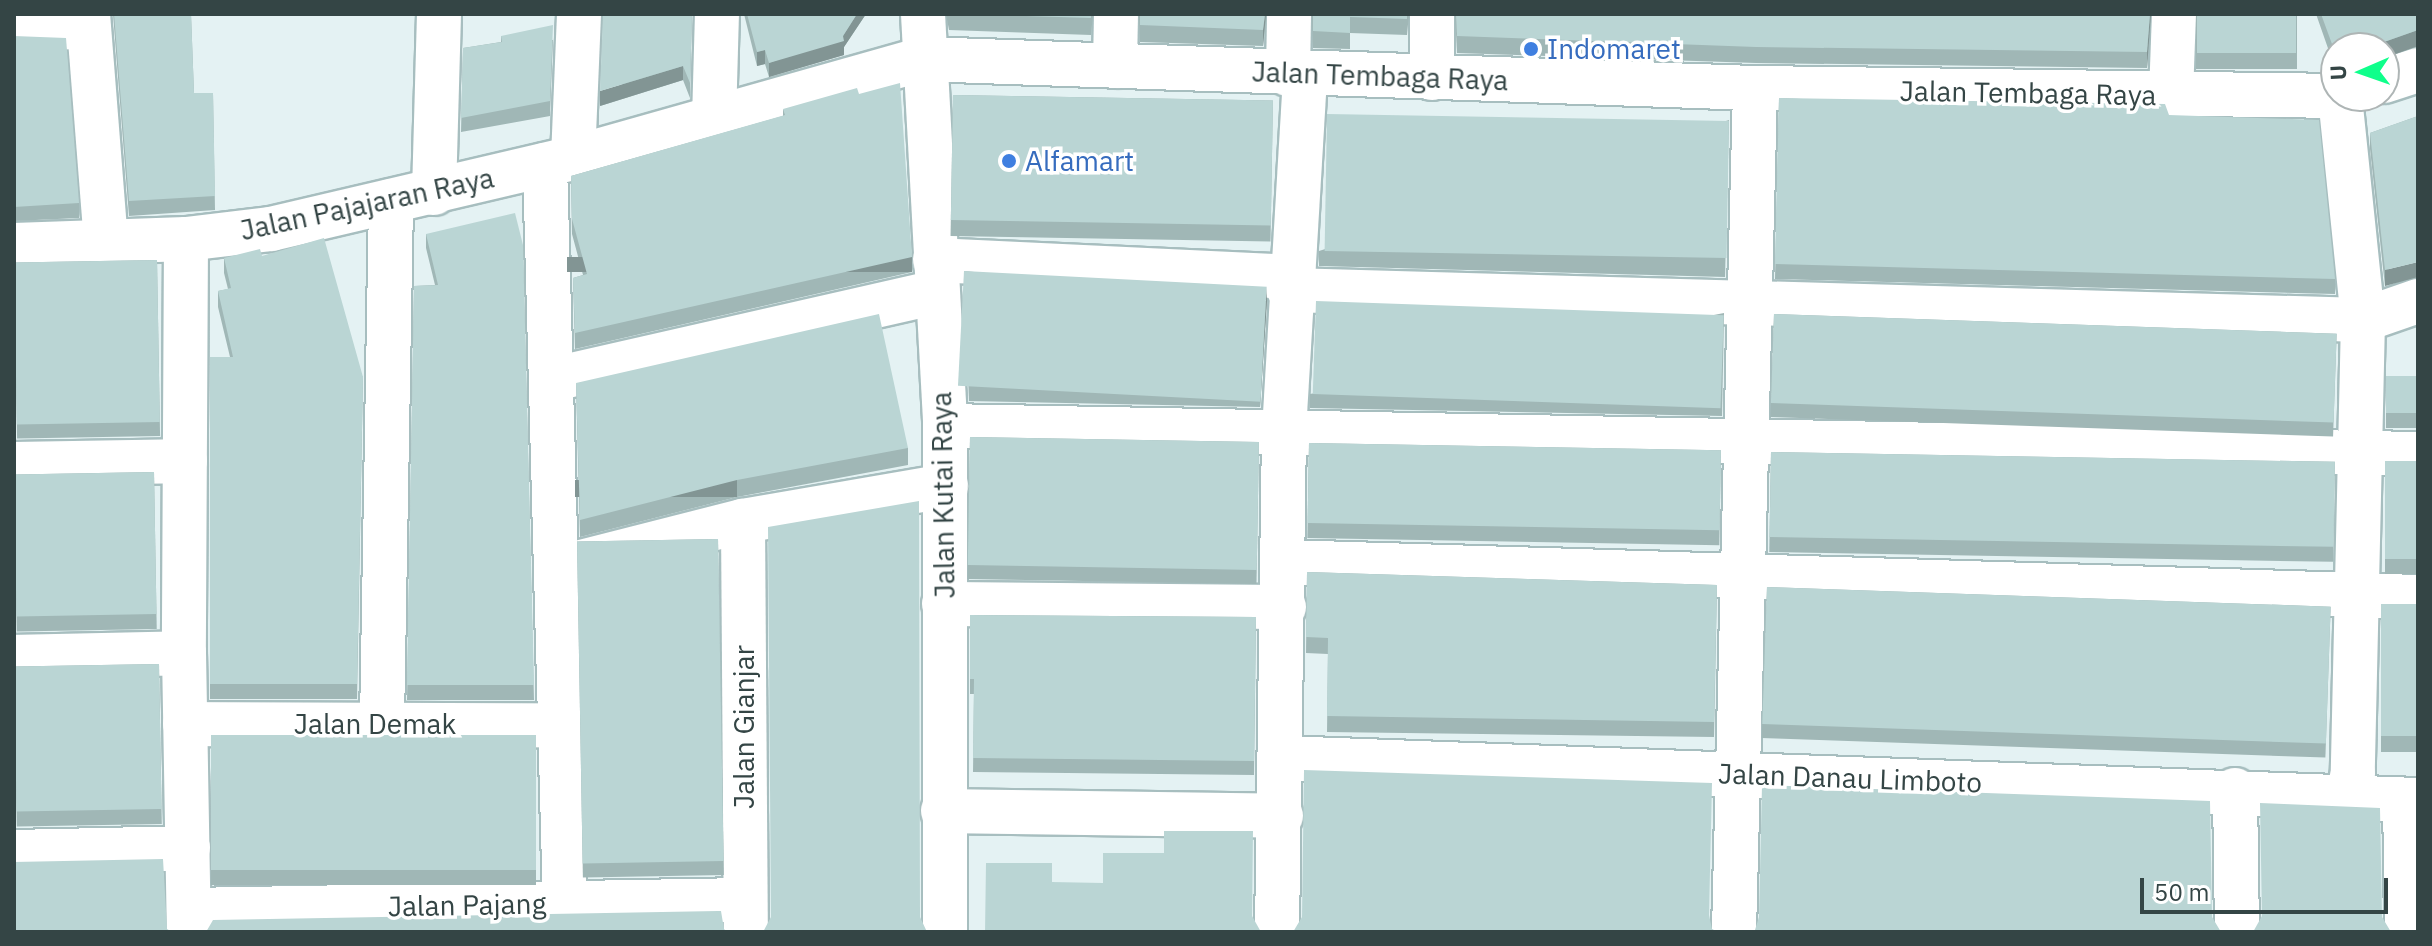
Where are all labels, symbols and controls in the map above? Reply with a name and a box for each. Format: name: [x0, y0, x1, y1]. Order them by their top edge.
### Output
place label: Indomaret: [1547, 32, 1681, 66]
north arrow: [2320, 32, 2400, 112]
marker: Indomaret: [1522, 40, 1540, 58]
street label: Jalan Tembaga Raya: [1251, 55, 1509, 97]
text: U: [2323, 65, 2352, 81]
street label: Jalan Tembaga Raya: [1899, 74, 2157, 112]
place label: Alfamart: [1025, 144, 1134, 178]
marker: Alfamart: [1000, 152, 1018, 170]
street label: Jalan Pajajaran Raya: [237, 161, 497, 247]
street label: Jalan Kutai Raya: [924, 391, 962, 599]
street label: Jalan Gianjar: [727, 645, 761, 809]
street label: Jalan Demak: [294, 707, 456, 741]
street label: Jalan Danau Limboto: [1717, 757, 1983, 799]
scale bar: [2144, 862, 2392, 912]
text: 50 m: [2154, 876, 2209, 908]
street label: Jalan Pajang: [387, 887, 547, 923]

